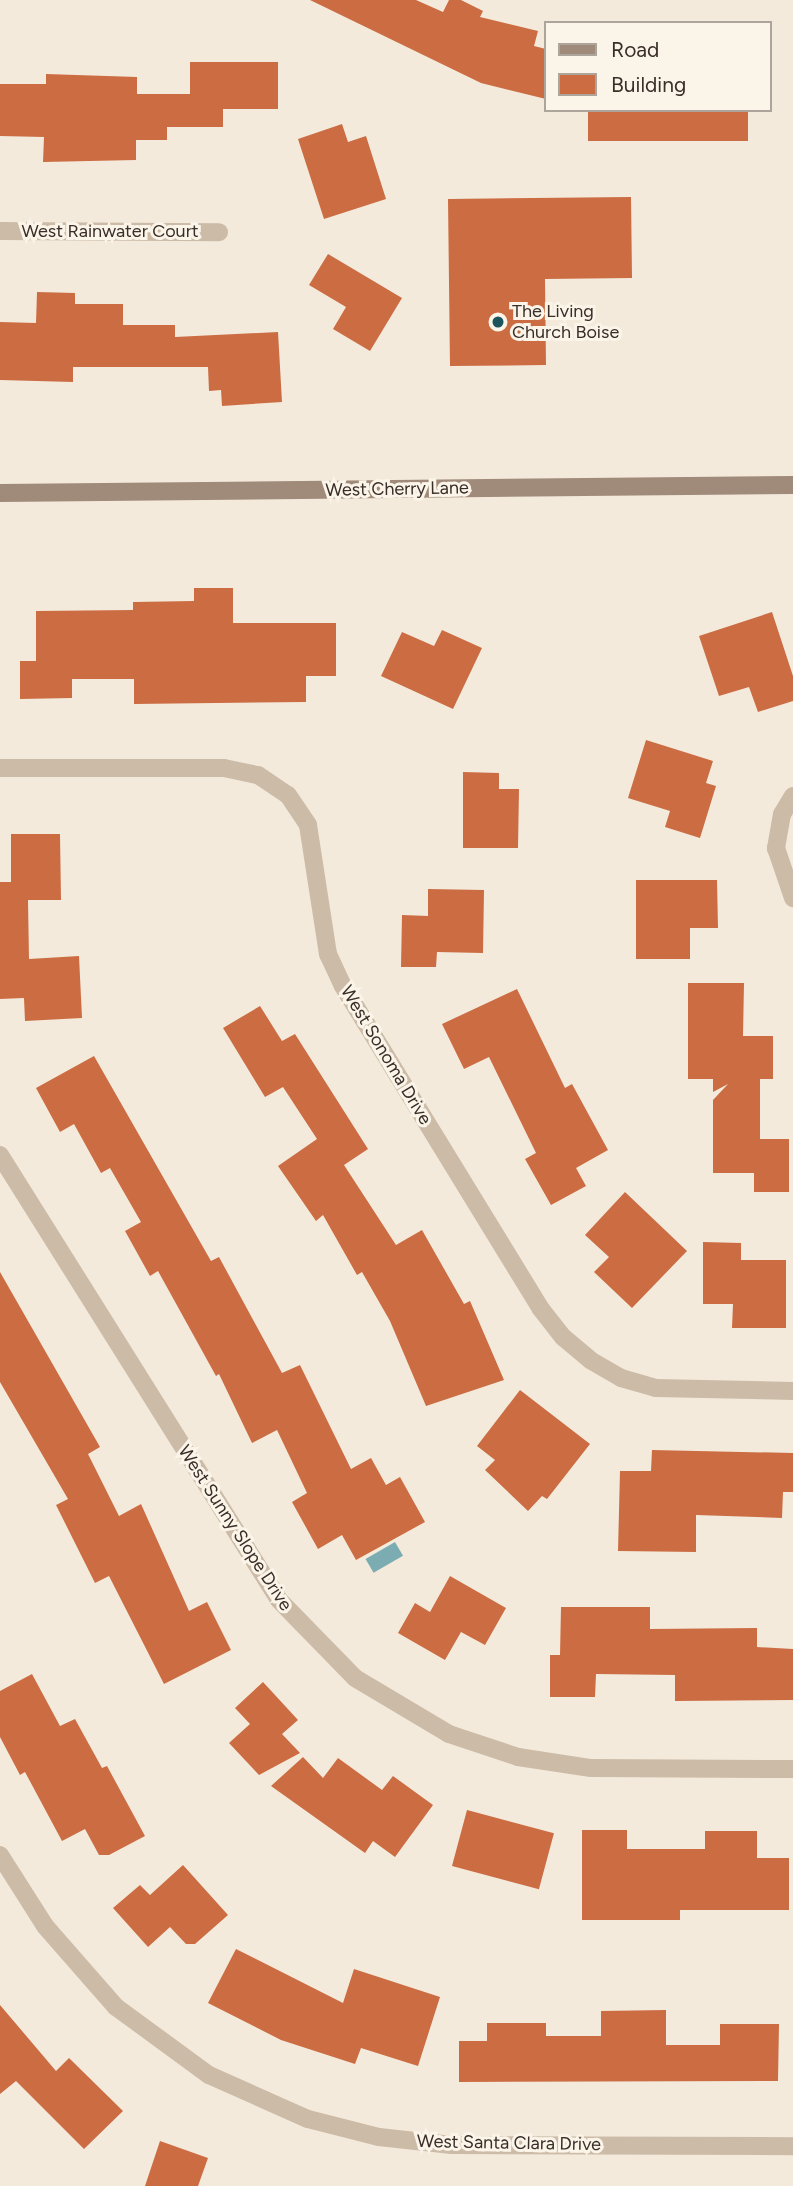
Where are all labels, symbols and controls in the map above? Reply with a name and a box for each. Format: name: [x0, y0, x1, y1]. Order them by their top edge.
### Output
legend: [544, 21, 772, 112]
text: Road: [611, 37, 659, 62]
text: Building: [611, 72, 686, 97]
street label: West Rainwater Court: [21, 220, 199, 242]
place label: The Living Church Boise: [512, 301, 619, 344]
marker: The Living Church Boise: [490, 314, 506, 330]
street label: West Cherry Lane: [325, 477, 469, 501]
street label: West Sonoma Drive: [336, 981, 436, 1129]
street label: West Sunny Slope Drive: [173, 1441, 297, 1615]
street label: West Santa Clara Drive: [417, 2131, 601, 2155]

